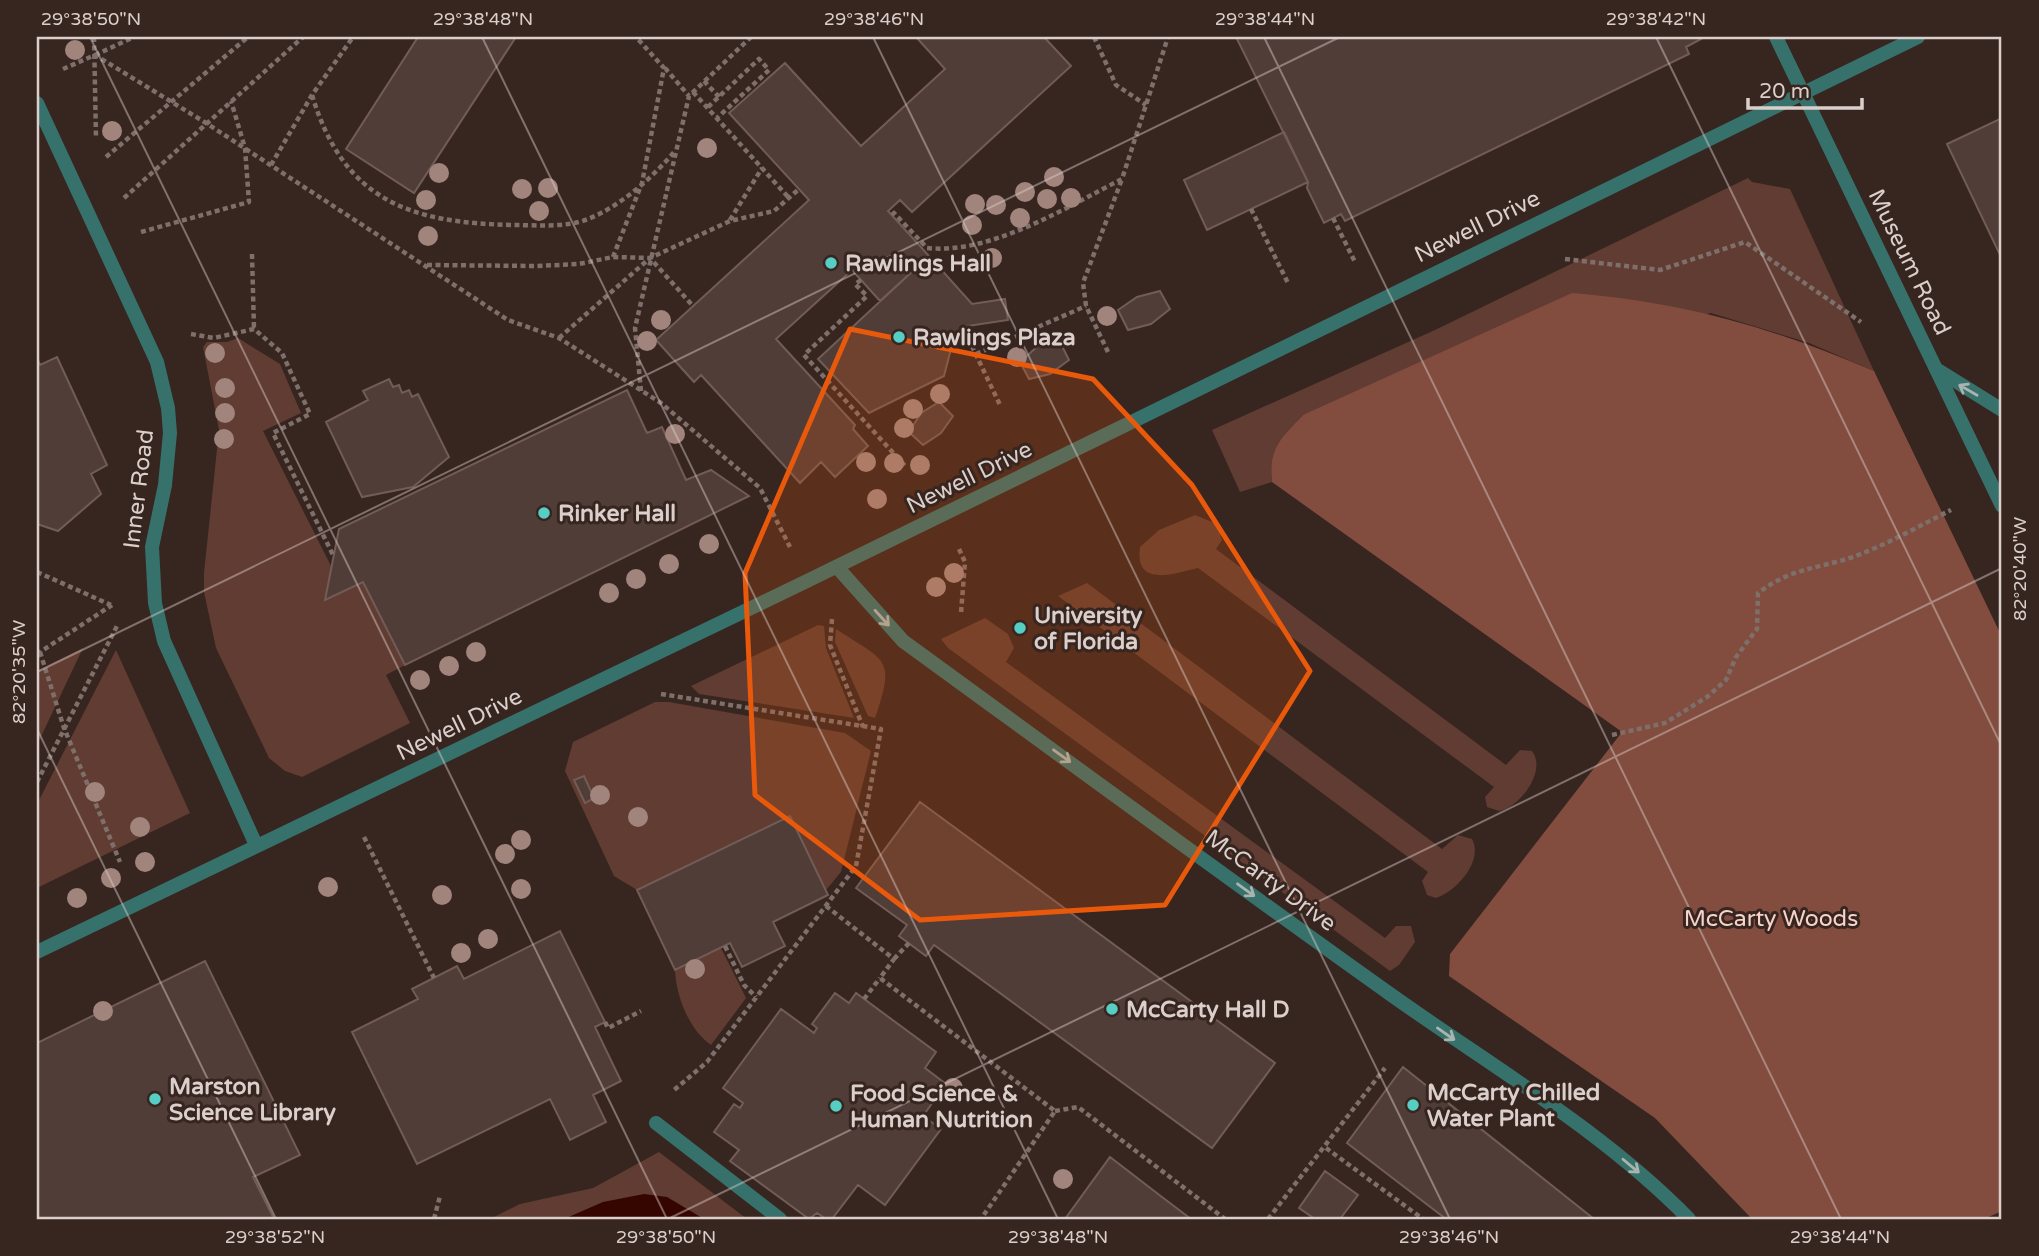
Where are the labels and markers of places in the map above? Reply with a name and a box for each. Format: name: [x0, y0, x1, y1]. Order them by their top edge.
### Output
place label: Rawlings Hall: [845, 250, 991, 278]
marker: Rawlings Hall: [823, 255, 839, 271]
place label: Rawlings Plaza: [913, 324, 1076, 352]
marker: Rawlings Plaza: [891, 329, 907, 345]
place label: Rinker Hall: [558, 500, 676, 528]
marker: Rinker Hall: [536, 505, 552, 521]
place label: University of Florida: [1034, 602, 1143, 656]
marker: University of Florida: [1012, 620, 1028, 636]
place label: McCarty Hall D: [1126, 996, 1290, 1024]
marker: McCarty Hall D: [1104, 1001, 1120, 1017]
place label: Marston Science Library: [169, 1073, 336, 1127]
place label: McCarty Chilled Water Plant: [1427, 1079, 1600, 1133]
place label: Food Science & Human Nutrition: [850, 1080, 1033, 1134]
marker: Marston Science Library: [147, 1091, 163, 1107]
marker: McCarty Chilled Water Plant: [1405, 1097, 1421, 1113]
marker: Food Science & Human Nutrition: [828, 1098, 844, 1114]

